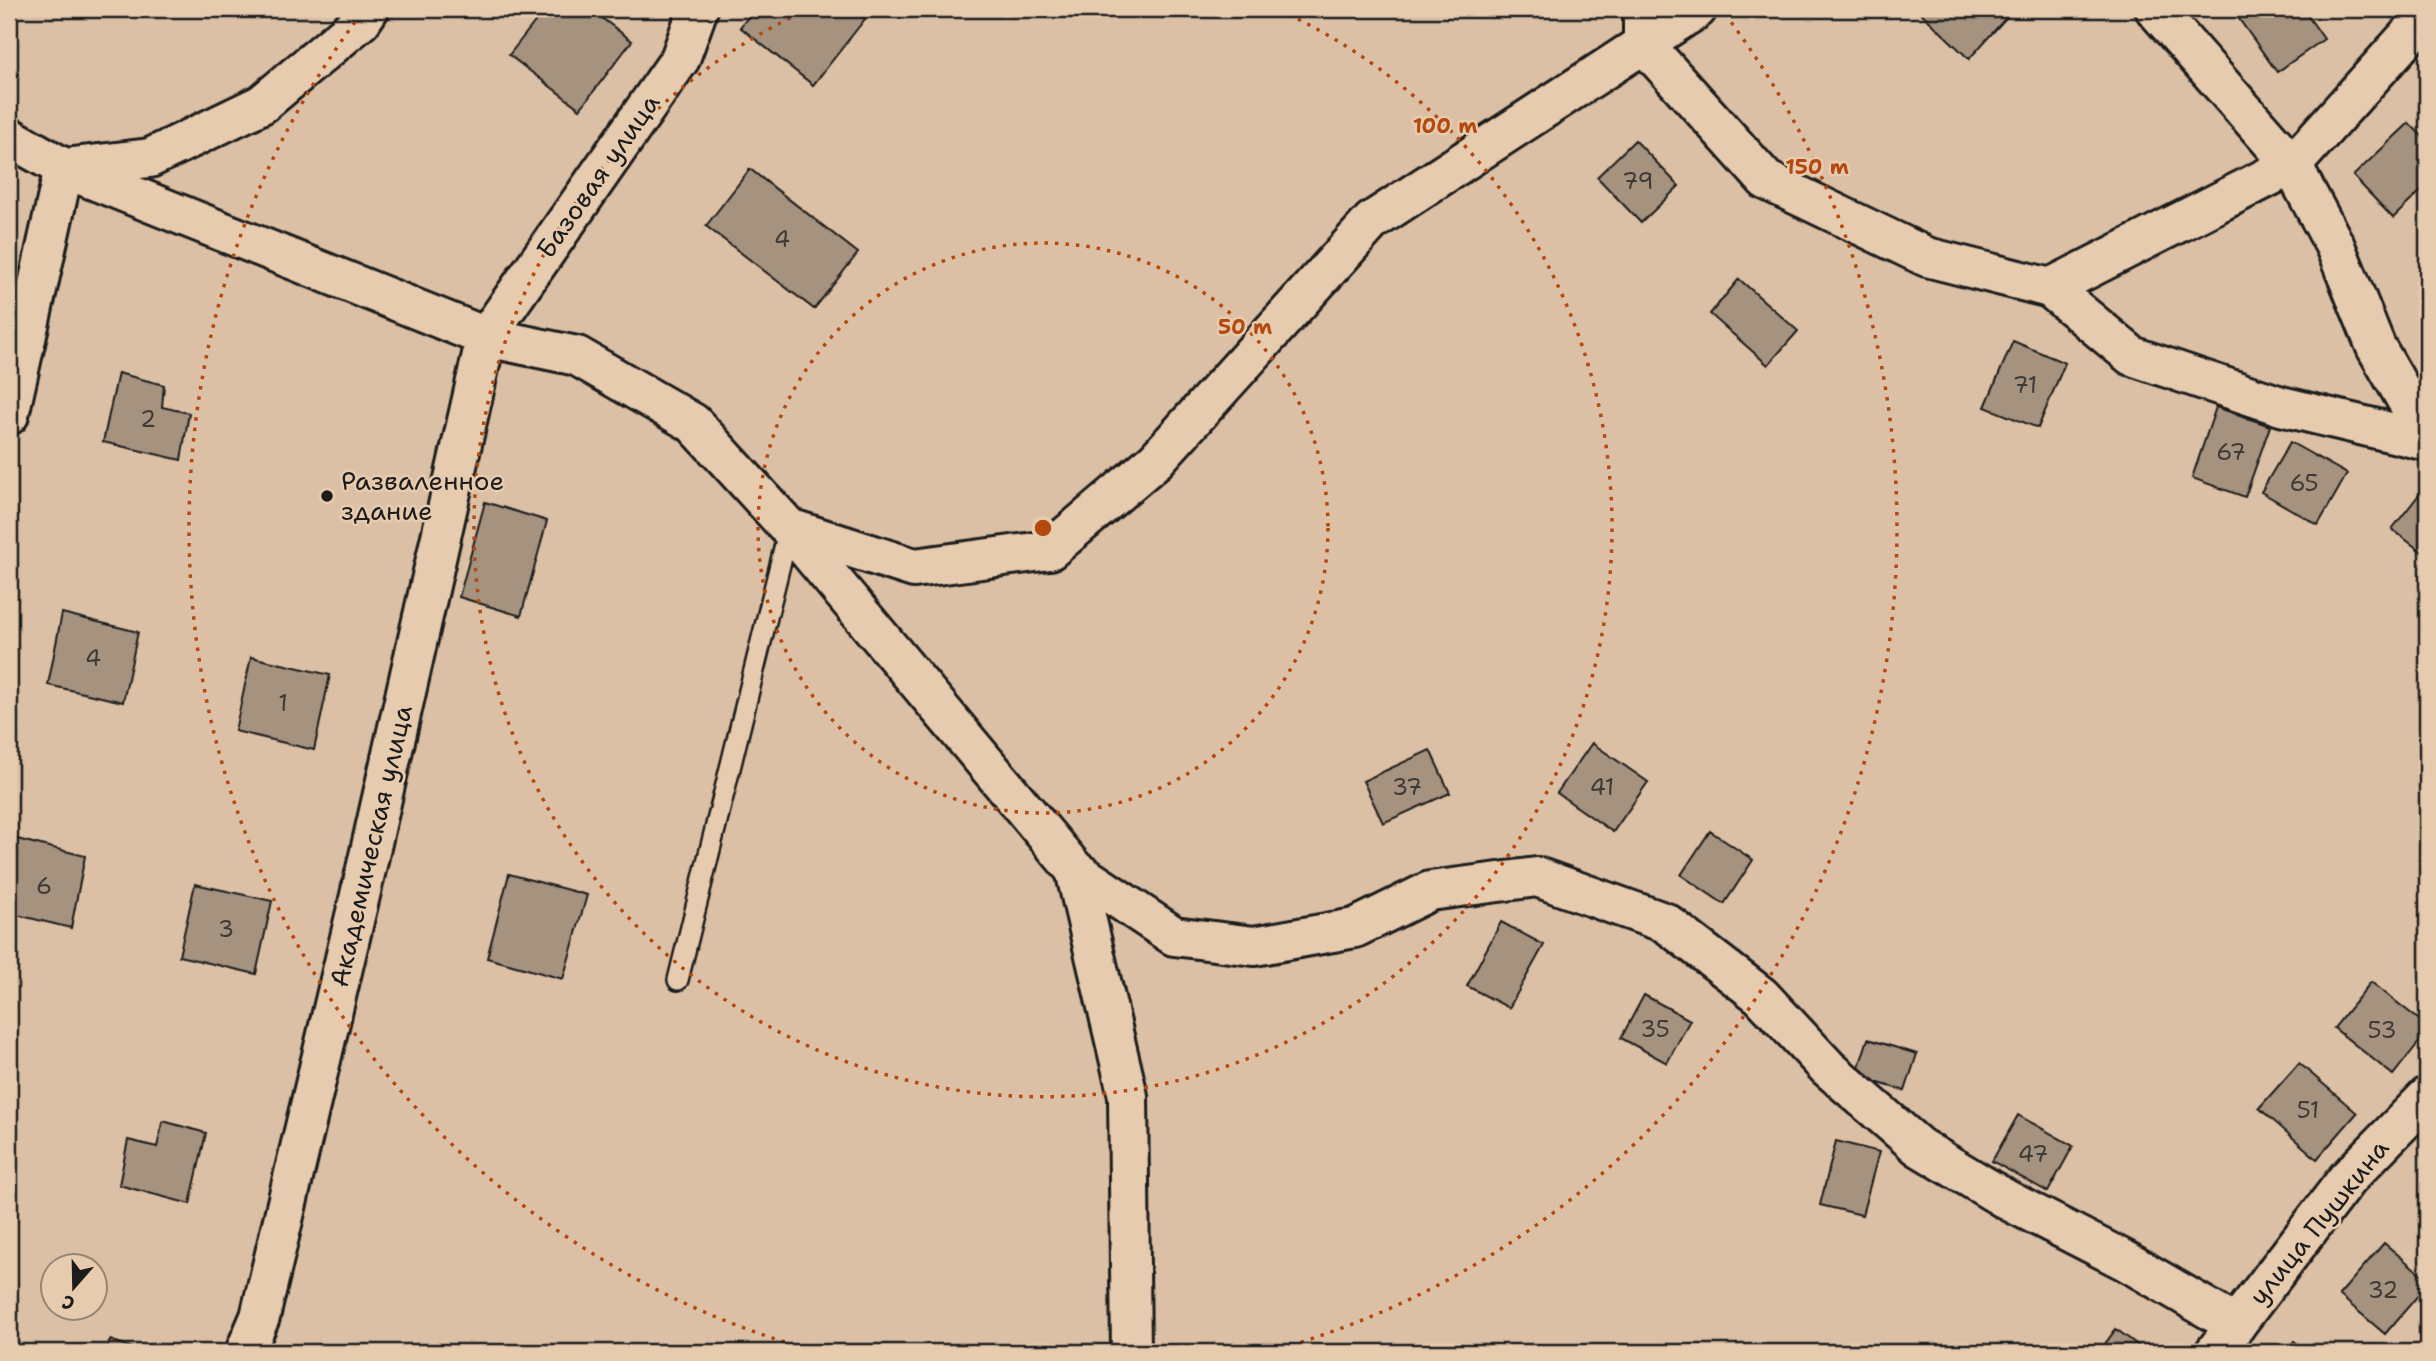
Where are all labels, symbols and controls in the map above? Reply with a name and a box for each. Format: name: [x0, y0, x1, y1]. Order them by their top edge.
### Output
street label: Базовая улица: [528, 87, 667, 265]
text: 100 m: [1413, 112, 1477, 140]
text: 150 m: [1785, 153, 1849, 181]
house number: 79: [1622, 166, 1654, 196]
house number: 4: [774, 224, 790, 254]
text: 50 m: [1218, 313, 1272, 341]
house number: 71: [2013, 370, 2037, 400]
house number: 2: [140, 404, 156, 434]
house number: 67: [2216, 437, 2246, 467]
place label: Разваленное здание: [341, 463, 504, 528]
house number: 65: [2289, 468, 2319, 498]
marker: Разваленное здание: [319, 488, 335, 504]
centre of rings: [1031, 516, 1055, 540]
house number: 4: [85, 643, 101, 673]
house number: 1: [278, 688, 288, 718]
street label: Академическая улица: [321, 701, 420, 990]
house number: 37: [1392, 772, 1422, 802]
house number: 41: [1590, 772, 1614, 802]
house number: 6: [36, 871, 52, 901]
house number: 3: [218, 914, 234, 944]
house number: 35: [1640, 1014, 1670, 1044]
house number: 53: [2367, 1015, 2397, 1045]
house number: 51: [2297, 1095, 2319, 1125]
street label: улица Пушкина: [2241, 1131, 2396, 1312]
house number: 47: [2018, 1139, 2048, 1169]
north arrow: [38, 1252, 108, 1322]
house number: 32: [2368, 1275, 2398, 1305]
text: С: [59, 1289, 78, 1316]

